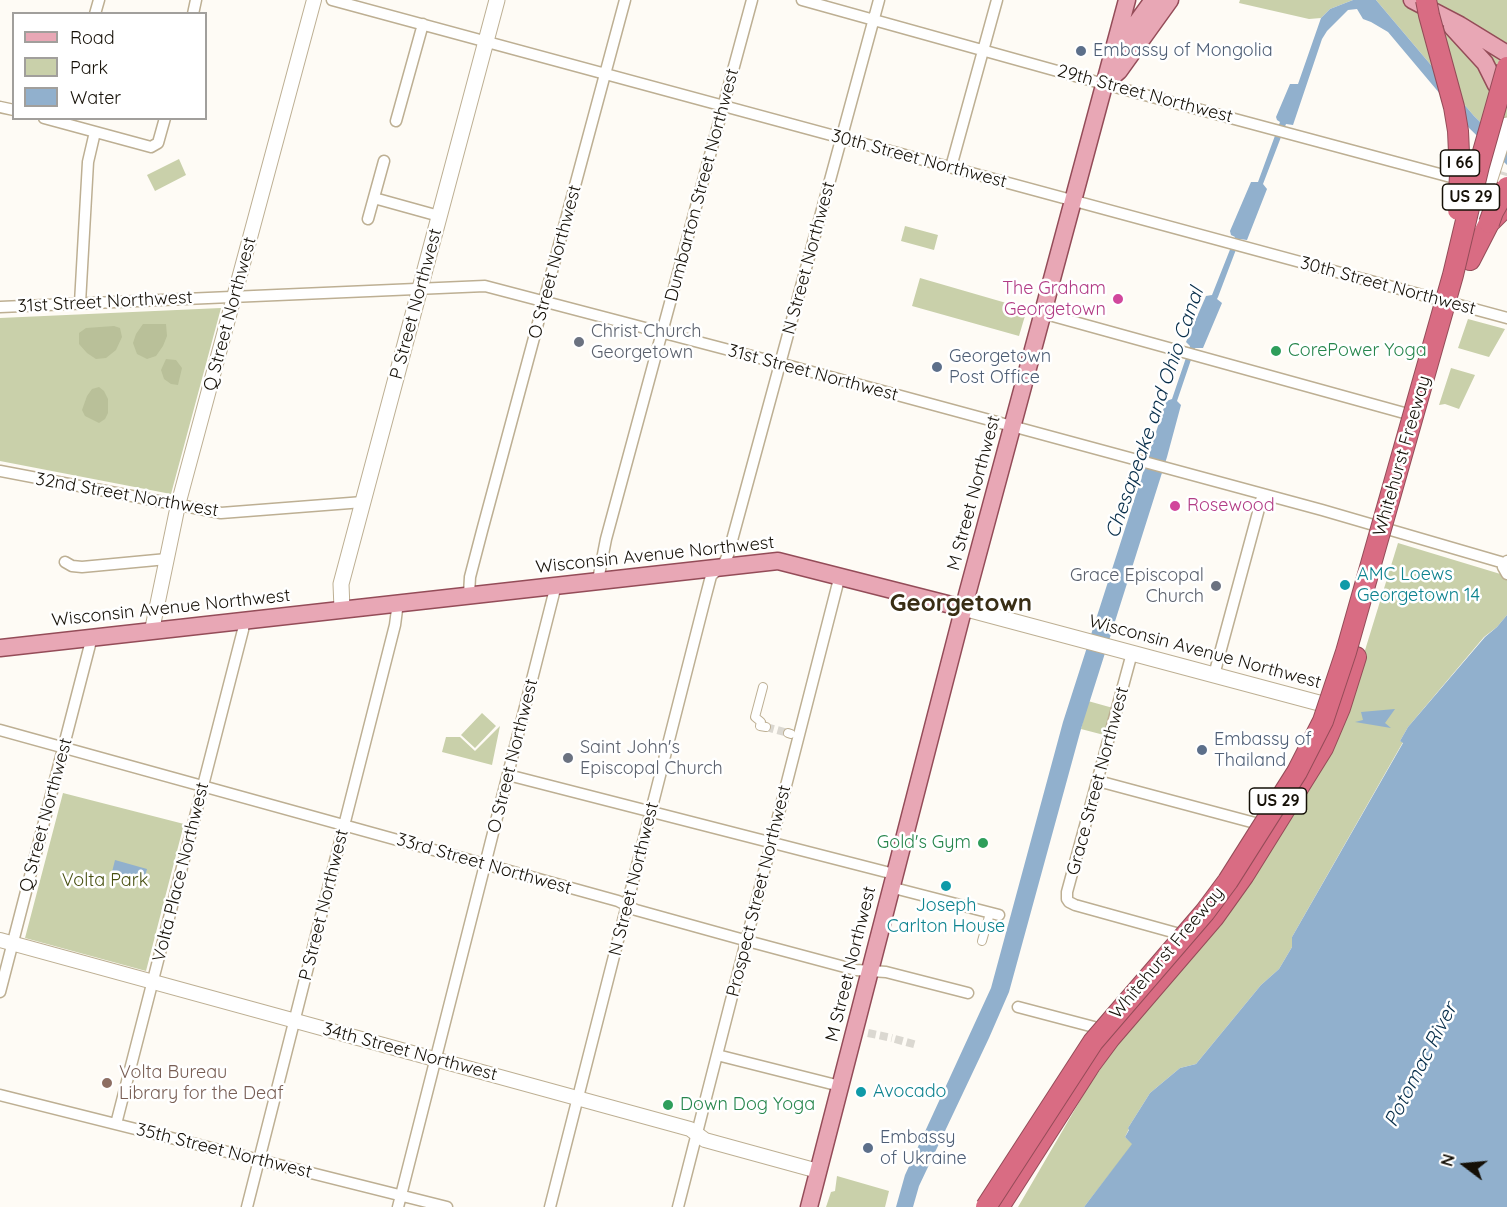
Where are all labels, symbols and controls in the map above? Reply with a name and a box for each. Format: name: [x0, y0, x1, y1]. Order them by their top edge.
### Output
legend: [12, 12, 207, 120]
text: Road: [70, 26, 115, 49]
place label: Embassy of Mongolia: [1093, 40, 1273, 62]
marker: Embassy of Mongolia: [1074, 44, 1088, 58]
text: Park: [70, 56, 108, 79]
street label: 29th Street Northwest: [1055, 60, 1235, 128]
street label: Dumbarton Street Northwest: [660, 66, 744, 304]
text: Water: [70, 86, 121, 109]
street label: 30th Street Northwest: [829, 125, 1009, 193]
road number: I 66: [1440, 150, 1480, 176]
street label: N Street Northwest: [778, 179, 840, 337]
street label: O Street Northwest: [524, 183, 586, 341]
road number: US 29: [1442, 184, 1500, 210]
street label: P Street Northwest: [385, 226, 447, 382]
street label: Q Street Northwest: [199, 235, 261, 393]
street label: 30th Street Northwest: [1298, 252, 1478, 320]
place label: The Graham Georgetown: [1002, 278, 1106, 320]
water label: Chesapeake and Ohio Canal: [1101, 285, 1209, 541]
street label: 31st Street Northwest: [17, 287, 193, 317]
marker: The Graham Georgetown: [1111, 292, 1125, 306]
place label: Christ Church Georgetown: [591, 321, 702, 364]
marker: Christ Church Georgetown: [572, 335, 586, 349]
street label: 31st Street Northwest: [726, 340, 900, 406]
place label: CorePower Yoga: [1288, 340, 1427, 362]
marker: CorePower Yoga: [1269, 344, 1283, 358]
place label: Georgetown Post Office: [949, 346, 1051, 388]
marker: Georgetown Post Office: [930, 360, 944, 374]
street label: Whitehurst Freeway: [1369, 373, 1435, 539]
street label: M Street Northwest: [943, 413, 1005, 573]
street label: 32nd Street Northwest: [34, 468, 220, 522]
place label: Rosewood: [1187, 495, 1275, 517]
marker: Rosewood: [1168, 499, 1182, 513]
street label: Wisconsin Avenue Northwest: [535, 532, 775, 578]
place label: AMC Loews Georgetown 14: [1357, 564, 1480, 606]
place label: Grace Episcopal Church: [1070, 565, 1204, 608]
marker: AMC Loews Georgetown 14: [1338, 578, 1352, 592]
marker: Grace Episcopal Church: [1209, 579, 1223, 593]
street label: Wisconsin Avenue Northwest: [51, 585, 291, 631]
district label: Georgetown: [890, 590, 1032, 618]
street label: Wisconsin Avenue Northwest: [1086, 611, 1324, 693]
street label: O Street Northwest: [483, 677, 543, 835]
street label: Grace Street Northwest: [1062, 684, 1134, 878]
place label: Embassy of Thailand: [1214, 729, 1312, 771]
street label: Q Street Northwest: [15, 736, 77, 894]
place label: Saint John's Episcopal Church: [580, 737, 723, 780]
marker: Embassy of Thailand: [1195, 743, 1209, 757]
marker: Saint John's Episcopal Church: [561, 751, 575, 765]
street label: Volta Place Northwest: [148, 780, 214, 964]
street label: Prospect Street Northwest: [722, 783, 796, 999]
road number: US 29: [1250, 788, 1306, 814]
street label: N Street Northwest: [604, 800, 664, 958]
street label: P Street Northwest: [295, 827, 353, 983]
street label: 33rd Street Northwest: [394, 829, 574, 899]
place label: Gold's Gym: [877, 832, 971, 854]
marker: Gold's Gym: [976, 836, 990, 850]
park label: Volta Park: [62, 870, 148, 892]
marker: Joseph Carlton House: [939, 879, 953, 893]
street label: Whitehurst Freeway: [1105, 882, 1229, 1024]
street label: M Street Northwest: [821, 884, 881, 1044]
place label: Joseph Carlton House: [887, 895, 1005, 938]
water label: Potomac River: [1379, 999, 1463, 1131]
street label: 34th Street Northwest: [320, 1018, 500, 1086]
place label: Volta Bureau Library for the Deaf: [119, 1062, 284, 1104]
marker: Volta Bureau Library for the Deaf: [100, 1076, 114, 1090]
place label: Avocado: [873, 1081, 946, 1103]
marker: Avocado: [854, 1085, 868, 1099]
place label: Down Dog Yoga: [680, 1094, 815, 1116]
marker: Down Dog Yoga: [661, 1098, 675, 1112]
street label: 35th Street Northwest: [134, 1119, 314, 1183]
place label: Embassy of Ukraine: [880, 1127, 967, 1170]
north arrow: [1435, 1135, 1495, 1195]
marker: Embassy of Ukraine: [861, 1141, 875, 1155]
text: N: [1436, 1152, 1459, 1168]

